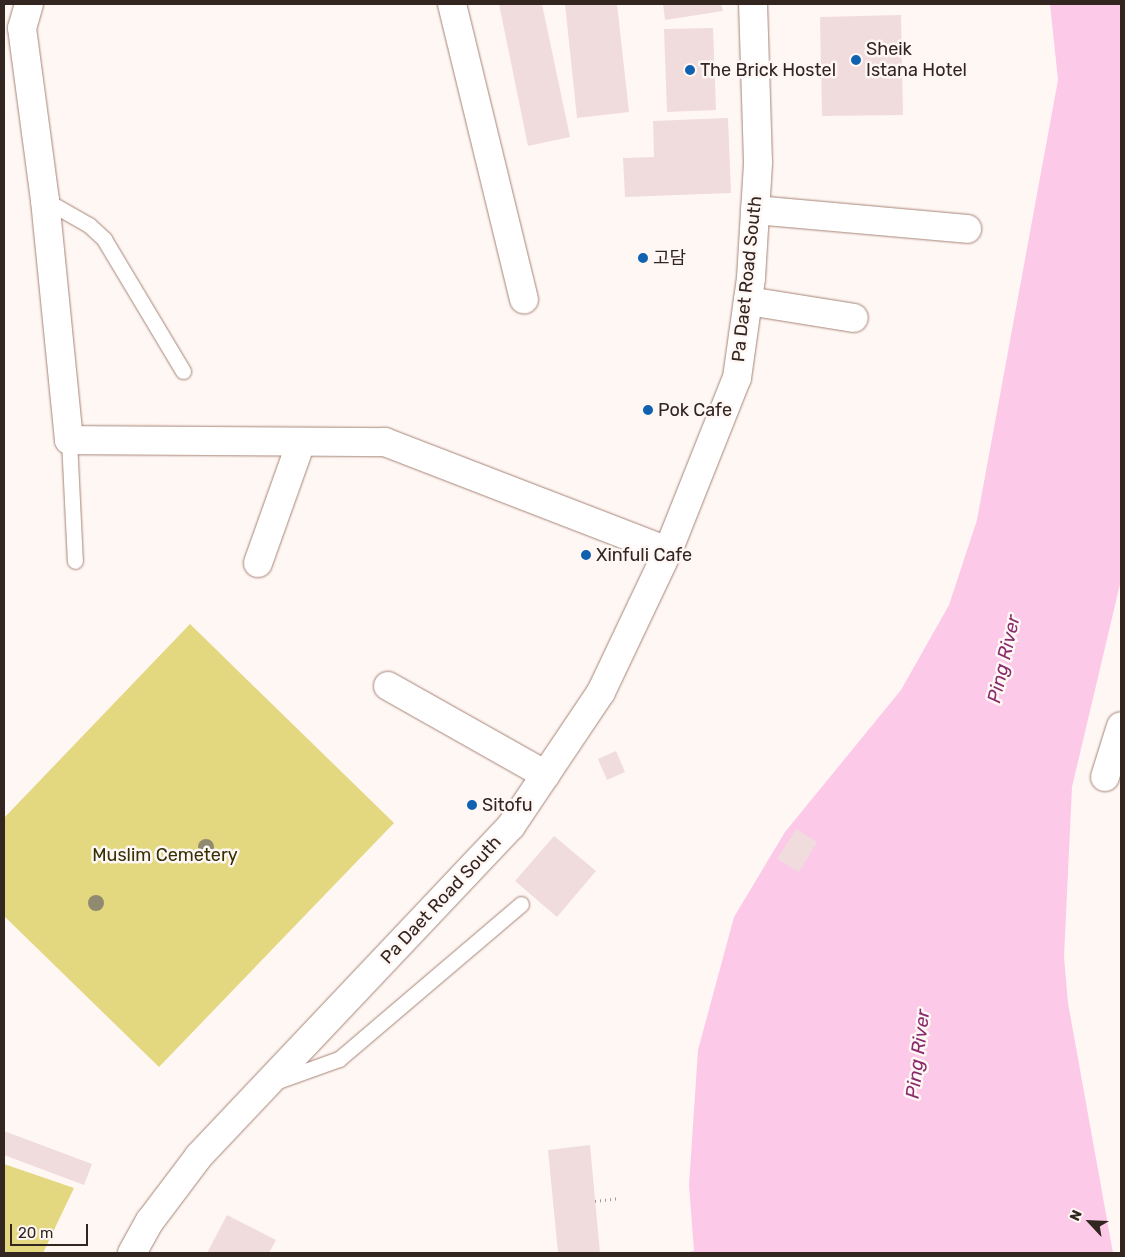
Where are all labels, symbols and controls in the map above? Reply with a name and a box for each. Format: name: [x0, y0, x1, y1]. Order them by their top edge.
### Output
place label: Sheik Istana Hotel: [866, 39, 967, 82]
marker: Sheik Istana Hotel: [850, 54, 862, 66]
place label: The Brick Hostel: [700, 59, 836, 81]
marker: The Brick Hostel: [684, 64, 696, 76]
street label: Pa Daet Road South: [728, 195, 766, 363]
place label: 고담: [653, 247, 686, 269]
marker: 고담: [637, 252, 649, 264]
place label: Pok Cafe: [658, 399, 732, 421]
marker: Pok Cafe: [642, 404, 654, 416]
place label: Xinfuli Cafe: [596, 544, 692, 566]
marker: Xinfuli Cafe: [580, 549, 592, 561]
water label: Ping River: [983, 613, 1025, 705]
place label: Sitofu: [482, 794, 533, 816]
marker: Sitofu: [466, 799, 478, 811]
street label: Pa Daet Road South: [376, 832, 506, 968]
park label: Muslim Cemetery: [92, 844, 238, 866]
water label: Ping River: [901, 1008, 935, 1100]
north arrow: [1065, 1197, 1115, 1247]
text: N: [1066, 1207, 1086, 1224]
scale bar: [12, 1214, 90, 1246]
text: 20 m: [18, 1224, 53, 1242]

